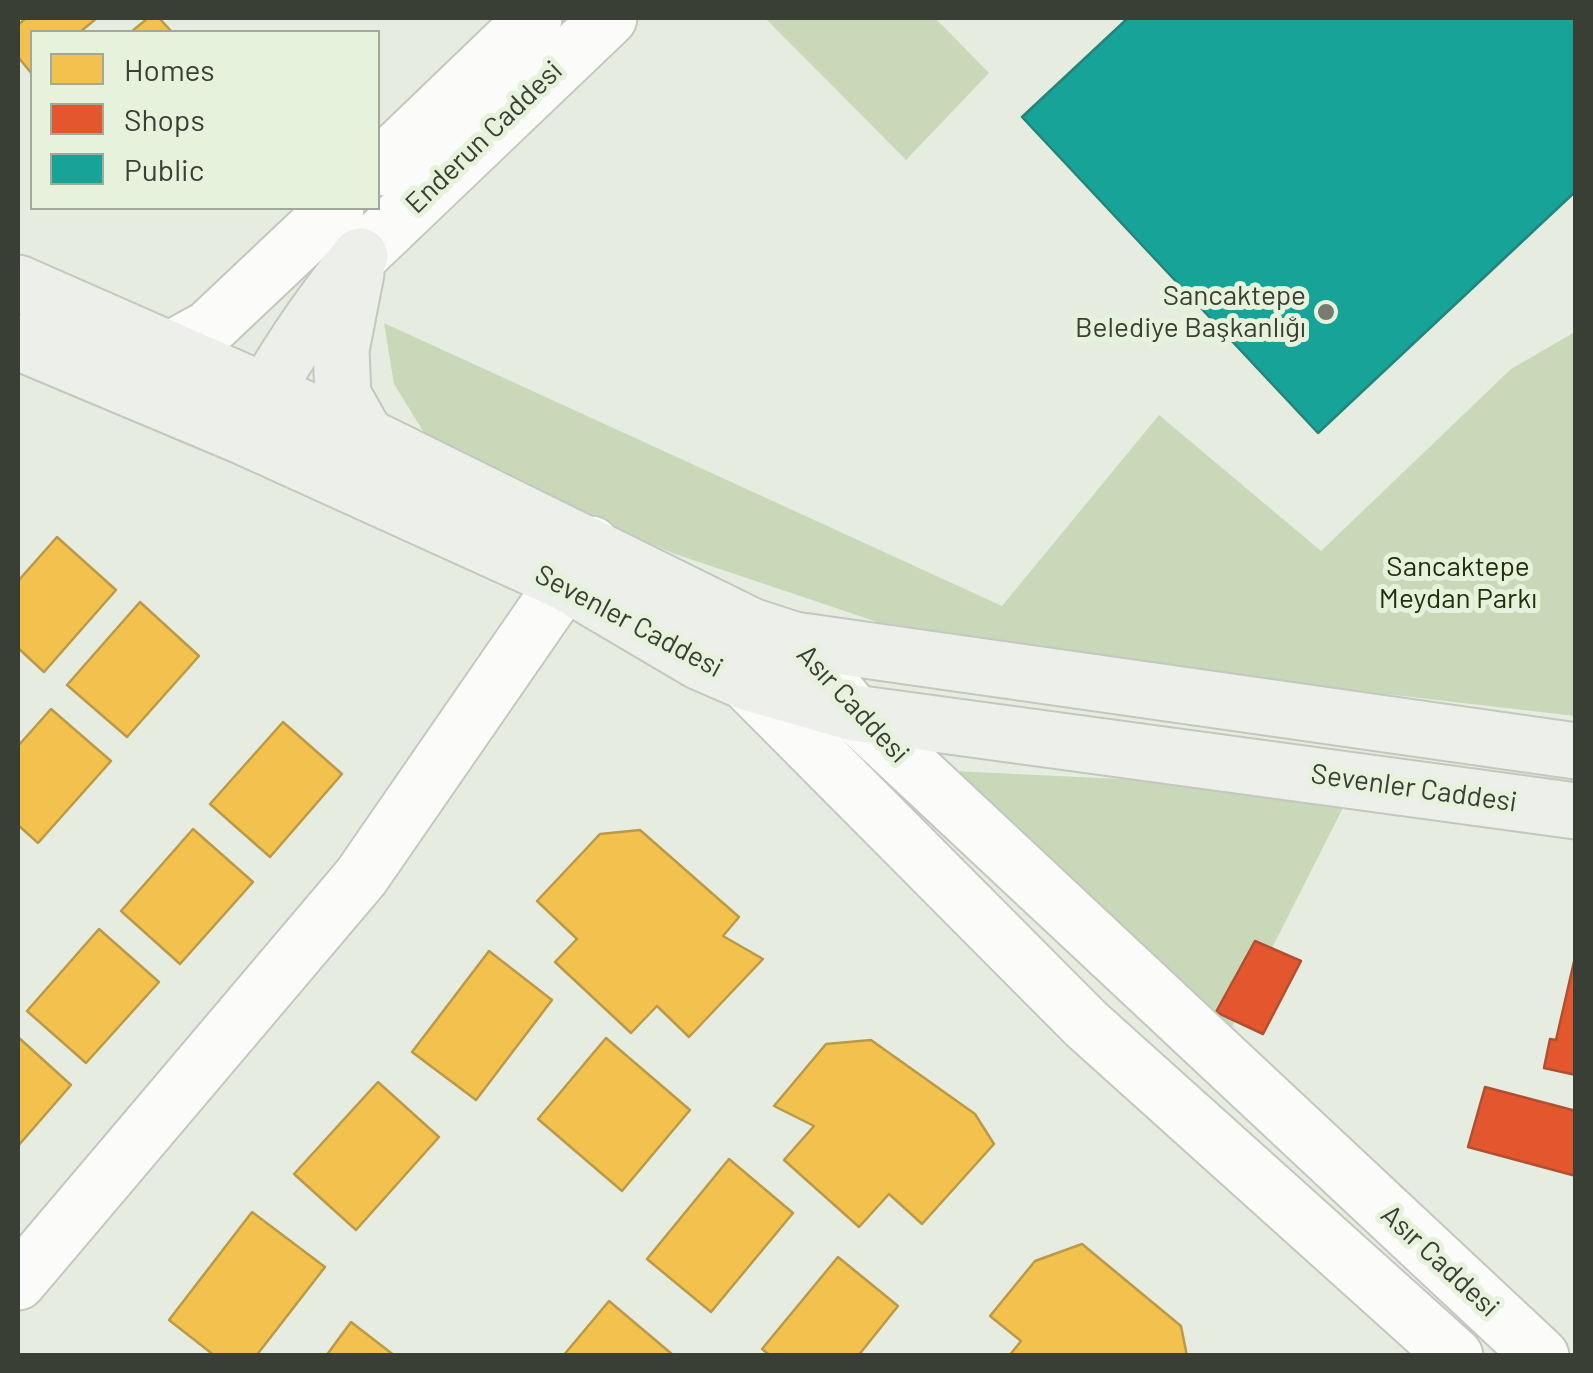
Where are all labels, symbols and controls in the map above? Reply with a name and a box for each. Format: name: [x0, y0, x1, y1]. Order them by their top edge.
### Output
legend: [30, 30, 380, 210]
text: Homes: [124, 51, 215, 87]
street label: Enderun Caddesi: [399, 54, 569, 220]
text: Shops: [124, 101, 205, 137]
text: Public: [124, 151, 204, 187]
place label: Sancaktepe Belediye Başkanlığı: [1075, 279, 1306, 345]
marker: Sancaktepe Belediye Başkanlığı: [1315, 301, 1337, 323]
park label: Sancaktepe Meydan Parkı: [1379, 550, 1537, 616]
street label: Sevenler Caddesi: [529, 557, 729, 685]
street label: Asır Caddesi: [790, 638, 916, 770]
street label: Sevenler Caddesi: [1309, 757, 1519, 819]
street label: Asır Caddesi: [1374, 1198, 1506, 1324]

